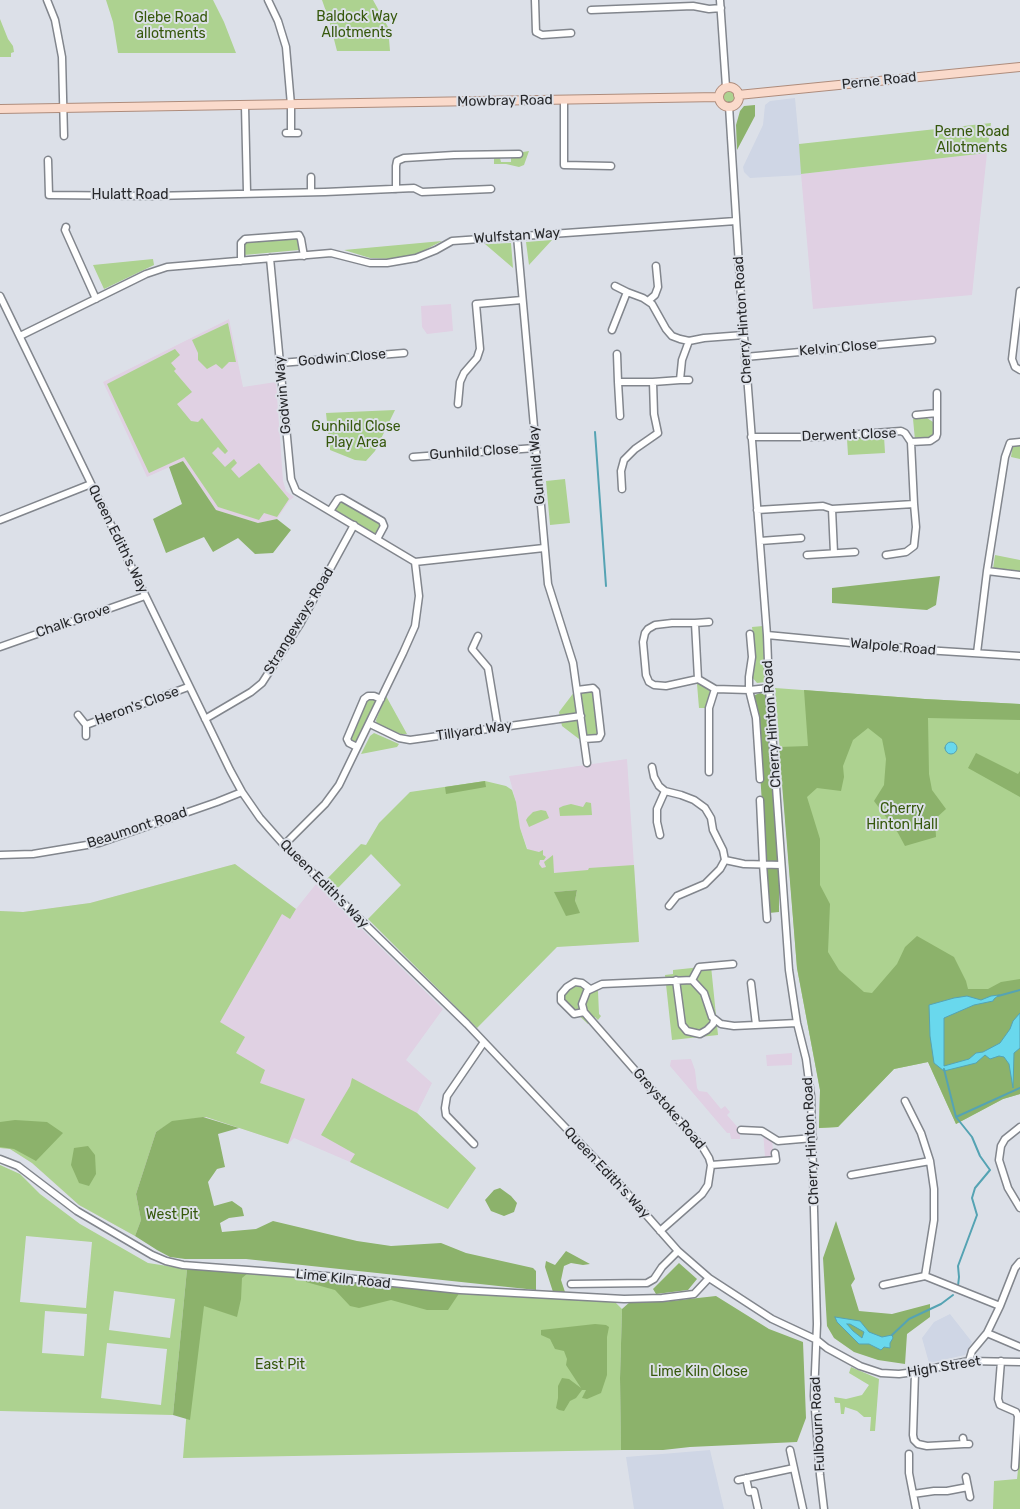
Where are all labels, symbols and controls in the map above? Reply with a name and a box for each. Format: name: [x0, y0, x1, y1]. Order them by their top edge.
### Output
park label: Baldock Way Allotments: [316, 9, 398, 41]
park label: Glebe Road allotments: [134, 10, 208, 42]
street label: Perne Road: [841, 69, 917, 93]
street label: Mowbray Road: [457, 92, 553, 110]
park label: Perne Road Allotments: [935, 124, 1009, 156]
street label: Hulatt Road: [91, 187, 169, 203]
street label: Wulfstan Way: [473, 225, 561, 247]
street label: Cherry Hinton Road: [730, 256, 756, 384]
street label: Kelvin Close: [798, 336, 878, 360]
street label: Godwin Close: [297, 346, 387, 370]
street label: Godwin Way: [271, 355, 295, 435]
park label: Gunhild Close Play Area: [311, 419, 401, 452]
street label: Gunhild Way: [525, 425, 549, 505]
street label: Derwent Close: [801, 425, 897, 445]
street label: Gunhild Close: [429, 441, 519, 463]
street label: Queen Edith's Way: [84, 482, 152, 596]
street label: Strangeways Road: [261, 565, 337, 677]
street label: Chalk Grove: [34, 600, 112, 642]
street label: Walpole Road: [849, 635, 937, 659]
street label: Cherry Hinton Road: [759, 660, 785, 788]
street label: Heron's Close: [93, 683, 181, 729]
street label: Tillyard Way: [435, 717, 513, 745]
park label: Cherry Hinton Hall: [866, 801, 938, 834]
street label: Beaumont Road: [85, 804, 189, 852]
street label: Queen Edith's Way: [276, 836, 372, 932]
street label: Greystoke Road: [629, 1065, 709, 1153]
street label: Cherry Hinton Road: [799, 1077, 823, 1205]
street label: Queen Edith's Way: [560, 1124, 654, 1222]
park label: West Pit: [146, 1207, 198, 1223]
street label: Lime Kiln Road: [295, 1266, 391, 1292]
street label: High Street: [906, 1353, 982, 1381]
park label: East Pit: [255, 1357, 305, 1373]
park label: Lime Kiln Close: [650, 1364, 748, 1380]
street label: Fulbourn Road: [807, 1376, 829, 1472]

